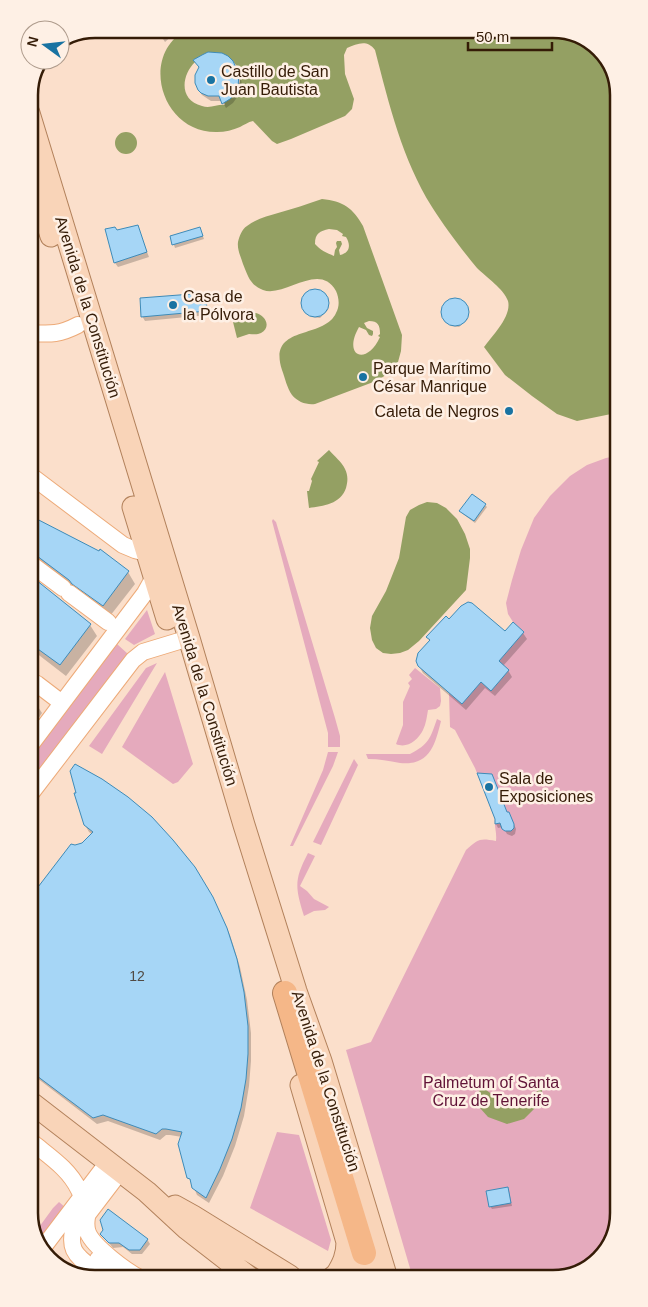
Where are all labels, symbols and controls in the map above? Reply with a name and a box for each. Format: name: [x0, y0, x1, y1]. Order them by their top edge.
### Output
north arrow: [20, 20, 70, 70]
scale bar: [468, 20, 552, 52]
text: 50 m: [476, 28, 509, 45]
text: N: [23, 35, 41, 49]
place label: Castillo de San Juan Bautista: [221, 63, 329, 98]
marker: Castillo de San Juan Bautista: [205, 74, 217, 86]
street label: Avenida de la Constitución: [52, 214, 124, 400]
place label: Casa de la Pólvora: [183, 288, 254, 323]
marker: Casa de la Pólvora: [167, 299, 179, 311]
place label: Parque Marítimo César Manrique: [373, 360, 491, 395]
marker: Parque Marítimo César Manrique: [357, 371, 369, 383]
place label: Caleta de Negros: [374, 403, 499, 420]
marker: Caleta de Negros: [503, 405, 515, 417]
street label: Avenida de la Constitución: [169, 602, 241, 788]
place label: Sala de Exposiciones: [499, 770, 593, 805]
marker: Sala de Exposiciones: [483, 781, 495, 793]
house number: 12: [129, 968, 145, 984]
street label: Avenida de la Constitución: [289, 988, 363, 1174]
park label: Palmetum of Santa Cruz de Tenerife: [423, 1074, 559, 1109]

